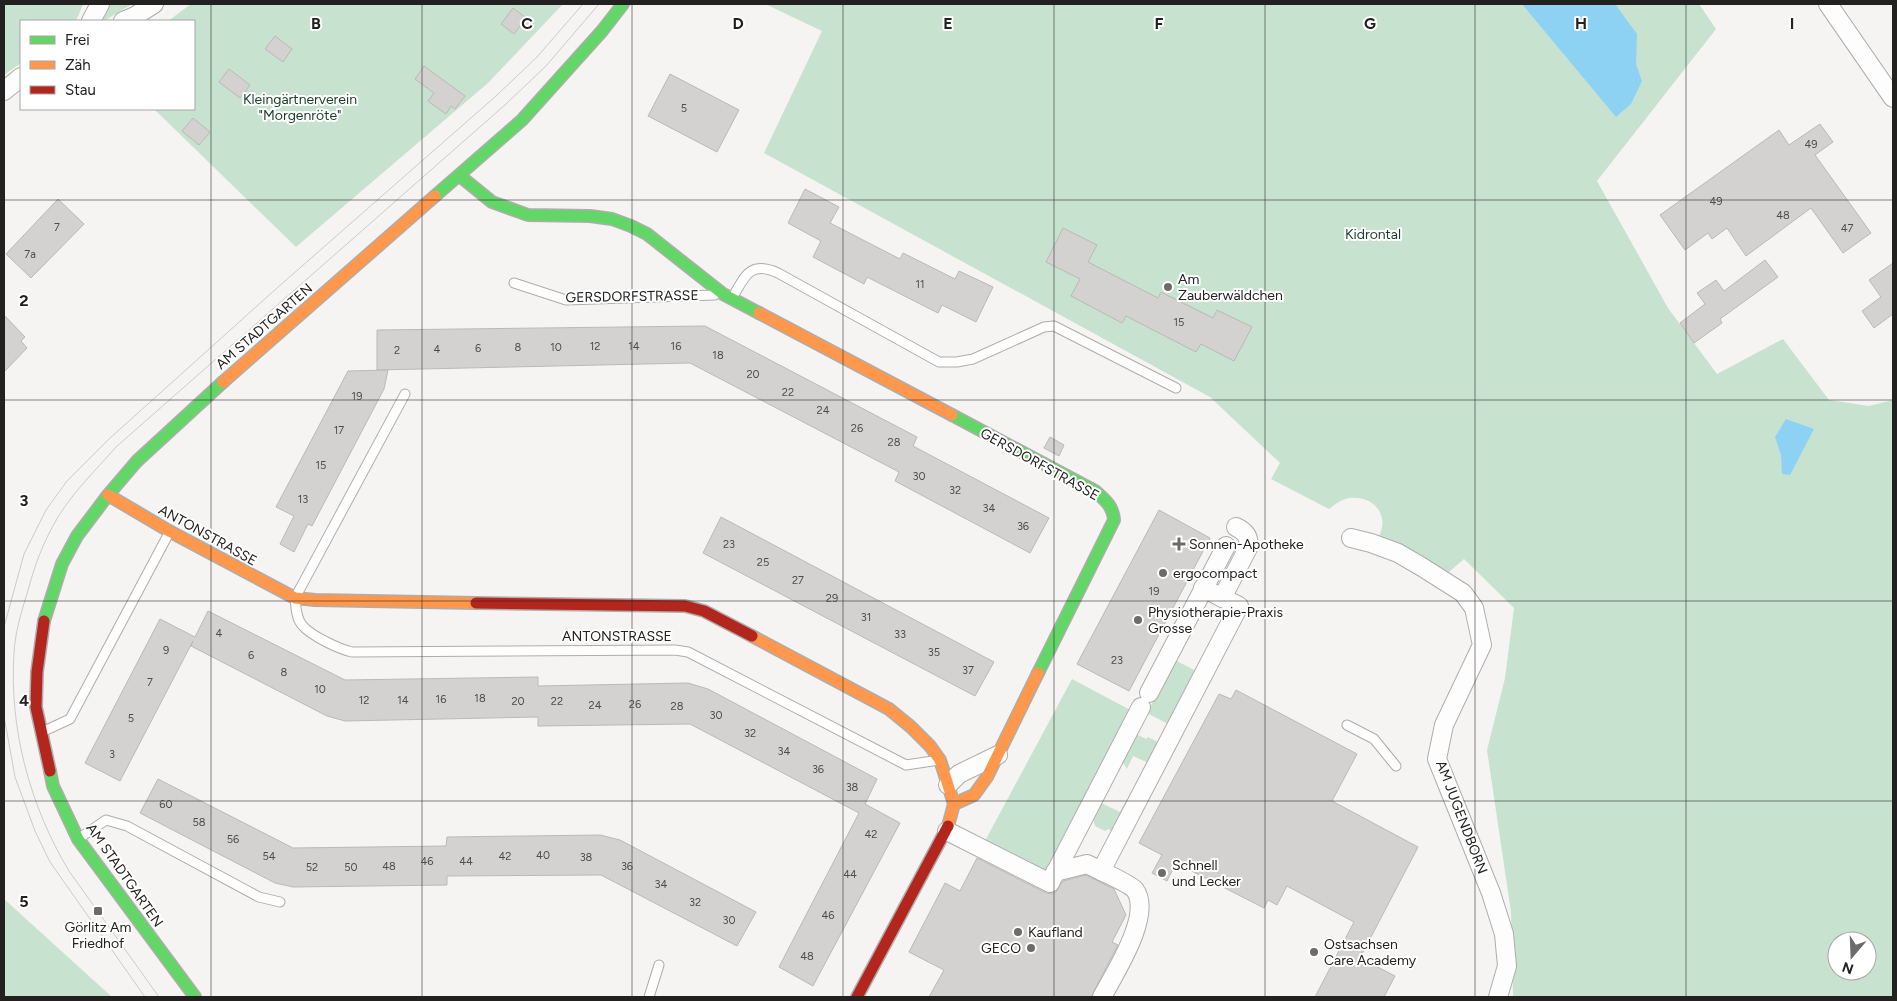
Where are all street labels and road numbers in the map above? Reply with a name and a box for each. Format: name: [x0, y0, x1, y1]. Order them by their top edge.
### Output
street label: AM STADTGARTEN: [213, 280, 316, 373]
street label: GERSDORFSTRASSE: [565, 287, 699, 306]
street label: GERSDORFSTRASSE: [977, 425, 1102, 504]
street label: ANTONSTRASSE: [156, 501, 260, 569]
street label: ANTONSTRASSE: [562, 628, 672, 645]
street label: AM JUGENDBORN: [1432, 758, 1491, 876]
street label: AM STADTGARTEN: [83, 820, 167, 930]

